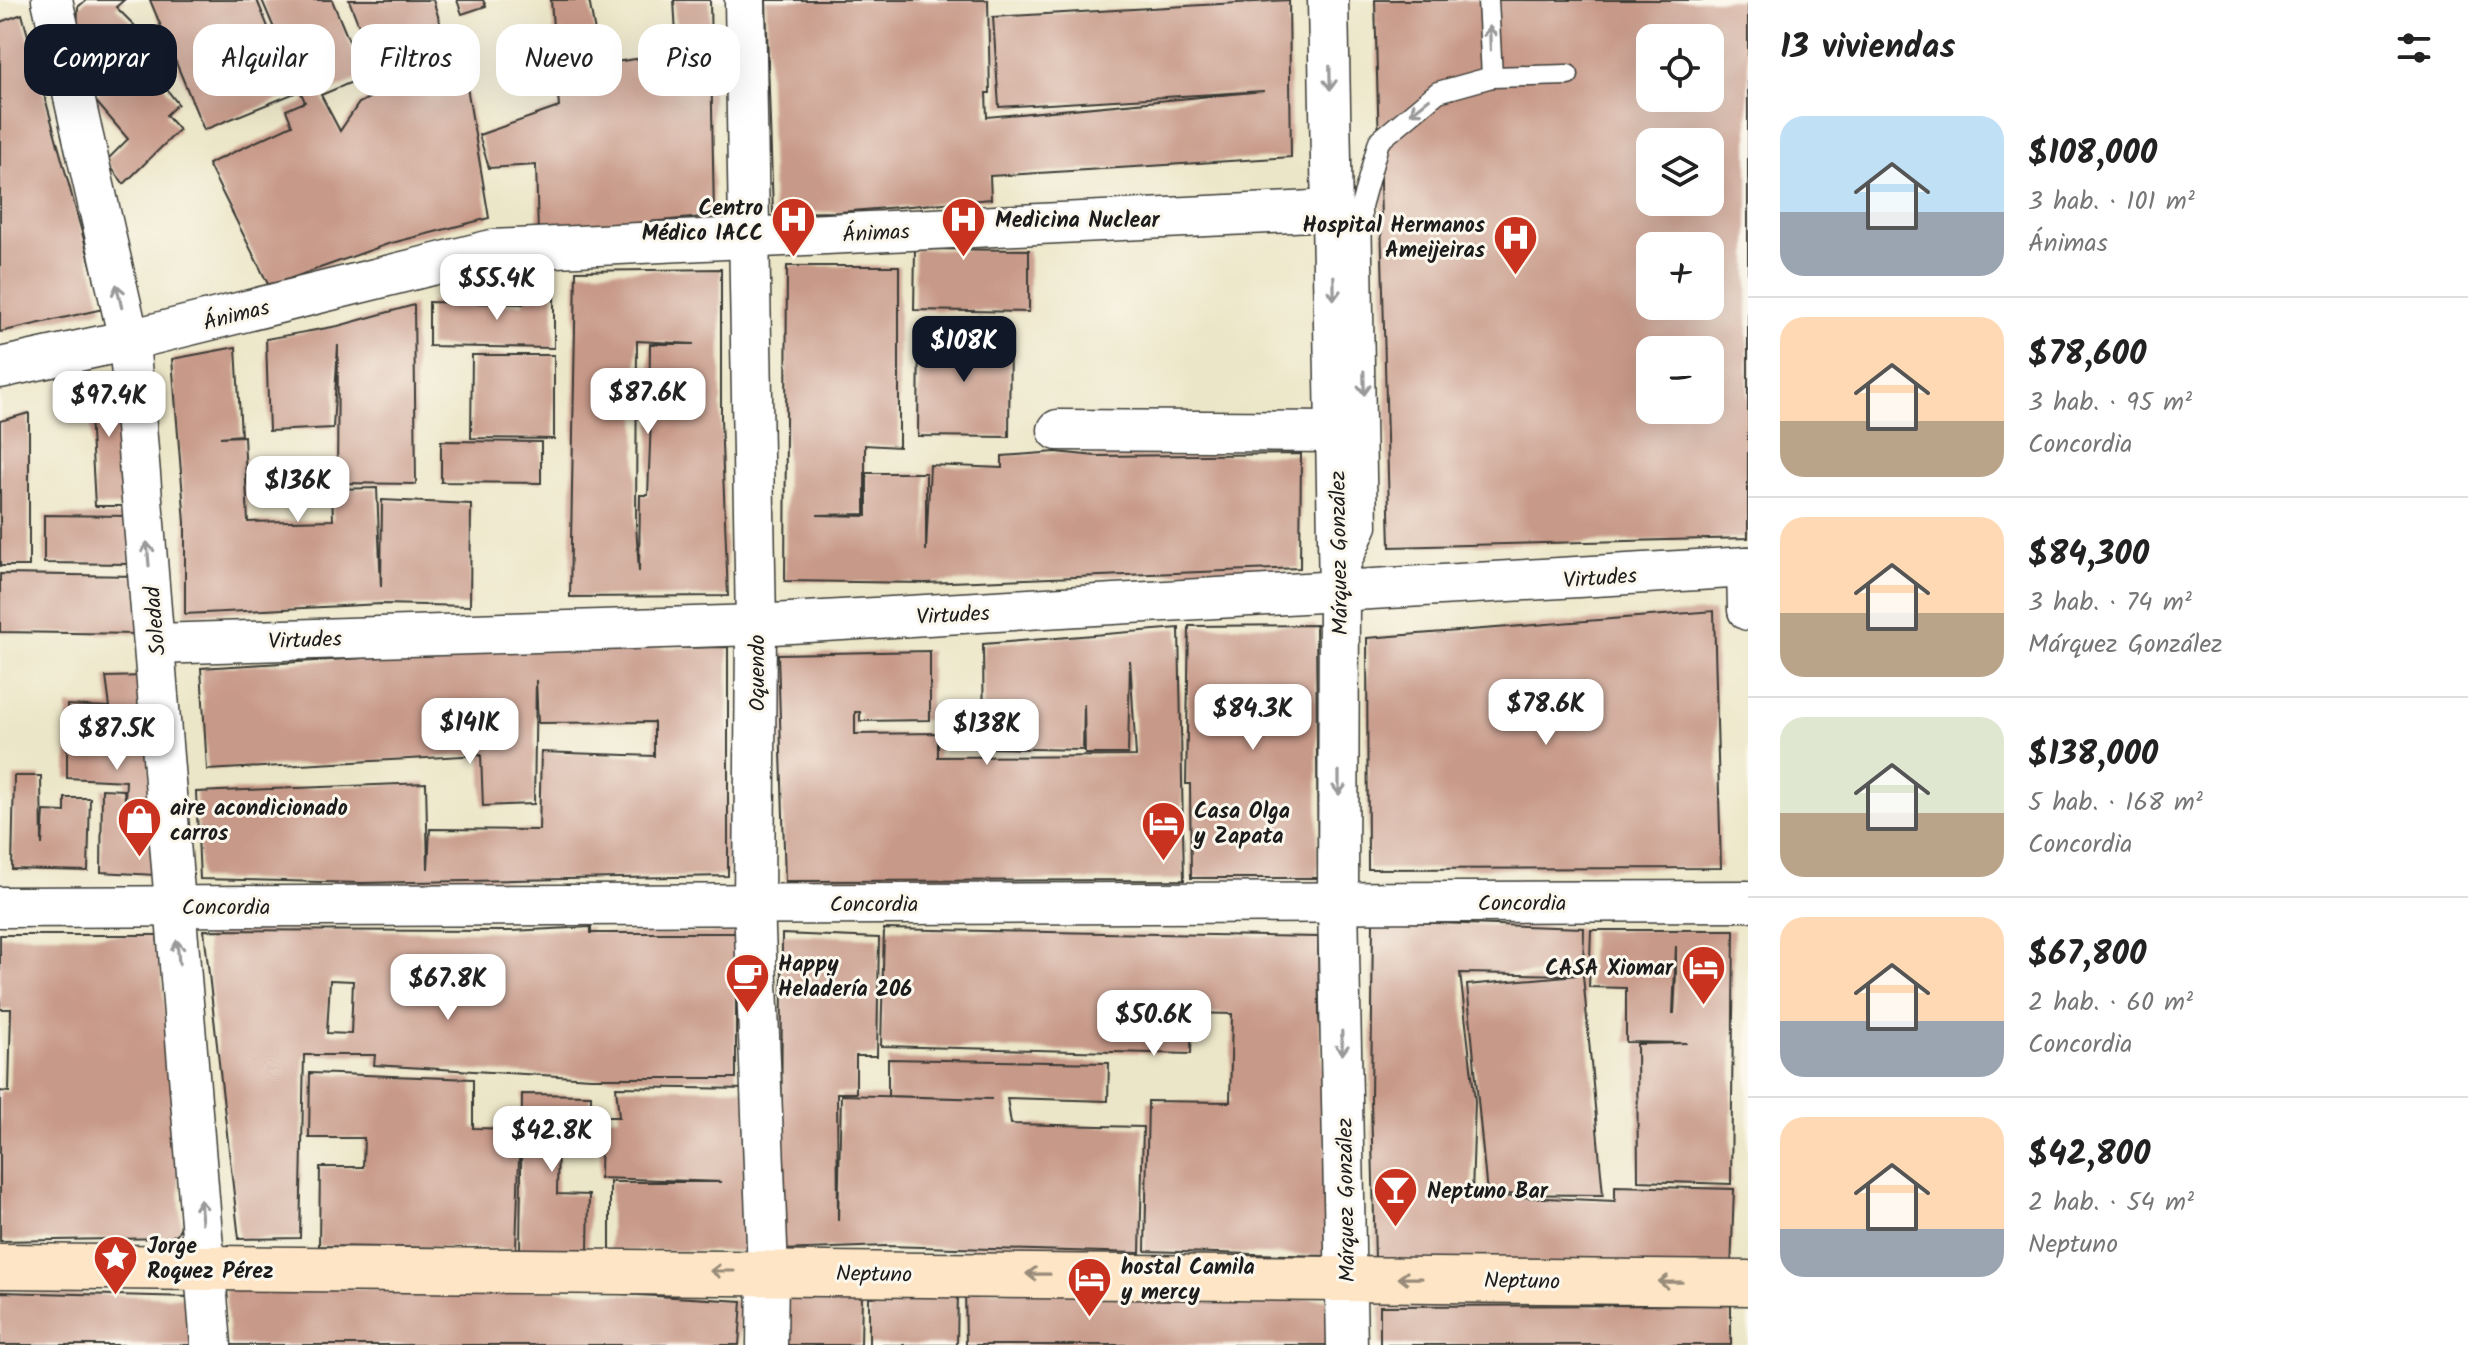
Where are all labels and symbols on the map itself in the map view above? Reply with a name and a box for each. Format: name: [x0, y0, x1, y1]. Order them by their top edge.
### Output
one-way arrow: [1482, 25, 1497, 52]
one-way arrow: [1322, 64, 1338, 91]
one-way arrow: [1410, 97, 1432, 114]
place label: Centro Médico IACC: [642, 192, 763, 252]
hospital icon: Medicina Nuclear: [940, 195, 988, 258]
hospital icon: Centro Médico IACC: [770, 196, 818, 259]
place label: Medicina Nuclear: [995, 204, 1160, 239]
place label: Hospital Hermanos Ameijeiras: [1303, 209, 1486, 269]
hospital icon: Hospital Hermanos Ameijeiras: [1492, 213, 1540, 276]
street label: Ánimas: [841, 215, 911, 254]
pin: $55.4K: [432, 254, 562, 322]
one-way arrow: [1326, 274, 1342, 301]
one-way arrow: [111, 283, 126, 309]
street label: Ánimas: [200, 291, 274, 342]
pin: $108K: [908, 316, 1020, 384]
pin: $87.6K: [583, 368, 713, 436]
one-way arrow: [1356, 369, 1371, 396]
pin: $97.4K: [44, 371, 174, 439]
pin: $136K: [242, 456, 354, 524]
street label: Márquez González: [1322, 470, 1359, 636]
one-way arrow: [141, 541, 156, 567]
street label: Virtudes: [1562, 559, 1639, 600]
street label: Soledad: [136, 584, 177, 657]
street label: Virtudes: [915, 597, 991, 636]
street label: Virtudes: [268, 623, 343, 660]
street label: Oquendo: [741, 634, 776, 712]
pin: $78.6K: [1481, 679, 1611, 747]
pin: $84.3K: [1188, 684, 1318, 752]
pin: $141K: [414, 698, 526, 766]
pin: $138K: [931, 699, 1043, 767]
pin: $87.5K: [52, 704, 182, 772]
one-way arrow: [1331, 769, 1346, 796]
place label: aire acondicionado carros: [170, 792, 348, 852]
place label: Casa Olga y Zapata: [1193, 795, 1290, 855]
shop icon: aire acondicionado carros: [115, 796, 163, 859]
hotel icon: Casa Olga y Zapata: [1139, 799, 1187, 862]
street label: Concordia: [1478, 887, 1566, 922]
street label: Concordia: [830, 888, 918, 923]
street label: Concordia: [182, 891, 270, 926]
one-way arrow: [170, 939, 185, 966]
hotel icon: CASA Xiomar: [1680, 943, 1728, 1006]
place label: Happy Heladería 206: [778, 948, 912, 1008]
cafe icon: Happy Heladería 206: [723, 952, 771, 1015]
place label: CASA Xiomar: [1545, 952, 1674, 987]
pin: $67.8K: [383, 954, 513, 1022]
pin: $50.6K: [1089, 990, 1219, 1058]
one-way arrow: [1334, 1029, 1349, 1056]
pin: $42.8K: [487, 1106, 617, 1174]
street label: Márquez González: [1329, 1117, 1366, 1283]
bar icon: Neptuno Bar: [1372, 1166, 1420, 1229]
place label: Neptuno Bar: [1427, 1175, 1549, 1210]
one-way arrow: [193, 1198, 208, 1225]
place label: Jorge Roquez Pérez: [147, 1230, 273, 1290]
place icon: Jorge Roquez Pérez: [92, 1234, 140, 1297]
place label: hostal Camila y mercy: [1120, 1251, 1255, 1311]
hotel icon: hostal Camila y mercy: [1066, 1255, 1114, 1318]
street label: Neptuno: [836, 1257, 912, 1294]
one-way arrow: [709, 1264, 736, 1279]
street label: Neptuno: [1484, 1264, 1560, 1301]
one-way arrow: [1025, 1267, 1052, 1282]
one-way arrow: [1397, 1271, 1424, 1286]
one-way arrow: [1657, 1274, 1684, 1290]

